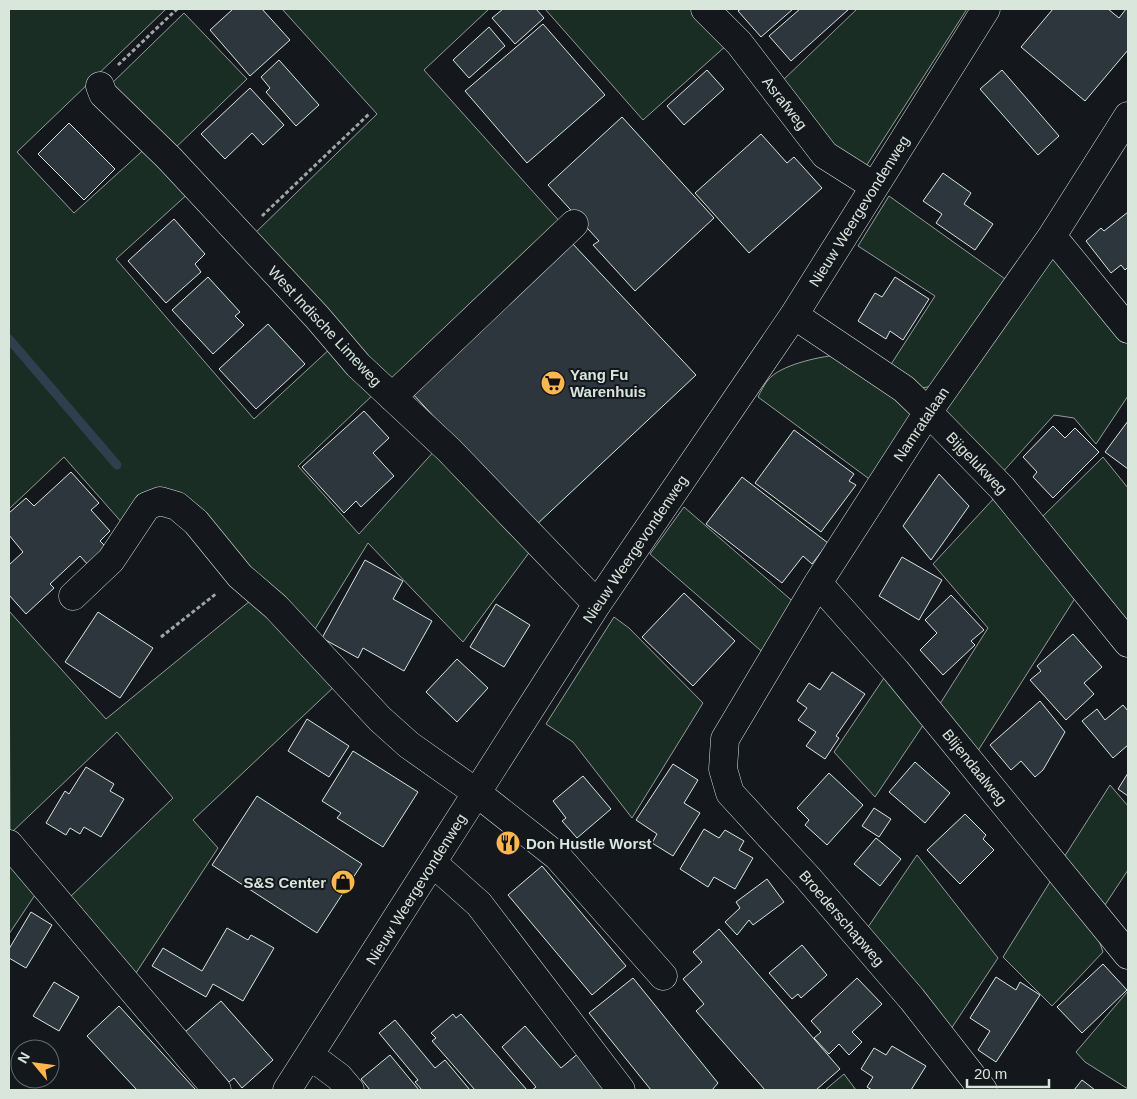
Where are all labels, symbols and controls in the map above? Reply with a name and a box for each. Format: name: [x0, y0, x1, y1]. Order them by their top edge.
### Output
street label: Asrafweg: [759, 73, 811, 133]
street label: Nieuw Weergevondenweg: [805, 132, 913, 290]
street label: West Indische Limeweg: [265, 262, 385, 390]
place label: Yang Fu Warenhuis: [570, 366, 646, 400]
supermarket icon: Yang Fu Warenhuis: [540, 370, 566, 396]
street label: Namratalaan: [890, 384, 952, 464]
street label: Bijgelukweg: [943, 428, 1011, 498]
street label: Nieuw Weergevondenweg: [579, 472, 691, 626]
street label: Blijendaalweg: [939, 726, 1011, 808]
street label: Nieuw Weergevondenweg: [362, 810, 470, 968]
restaurant icon: Don Hustle Worst: [495, 830, 521, 856]
place label: Don Hustle Worst: [526, 835, 652, 852]
street label: Broederschapweg: [796, 867, 888, 969]
shop icon: S&S Center: [330, 869, 356, 895]
place label: S&S Center: [243, 874, 326, 891]
north arrow: [10, 1039, 60, 1089]
text: N: [14, 1049, 33, 1066]
scale bar: [967, 1056, 1050, 1088]
text: 20 m: [974, 1065, 1007, 1082]

